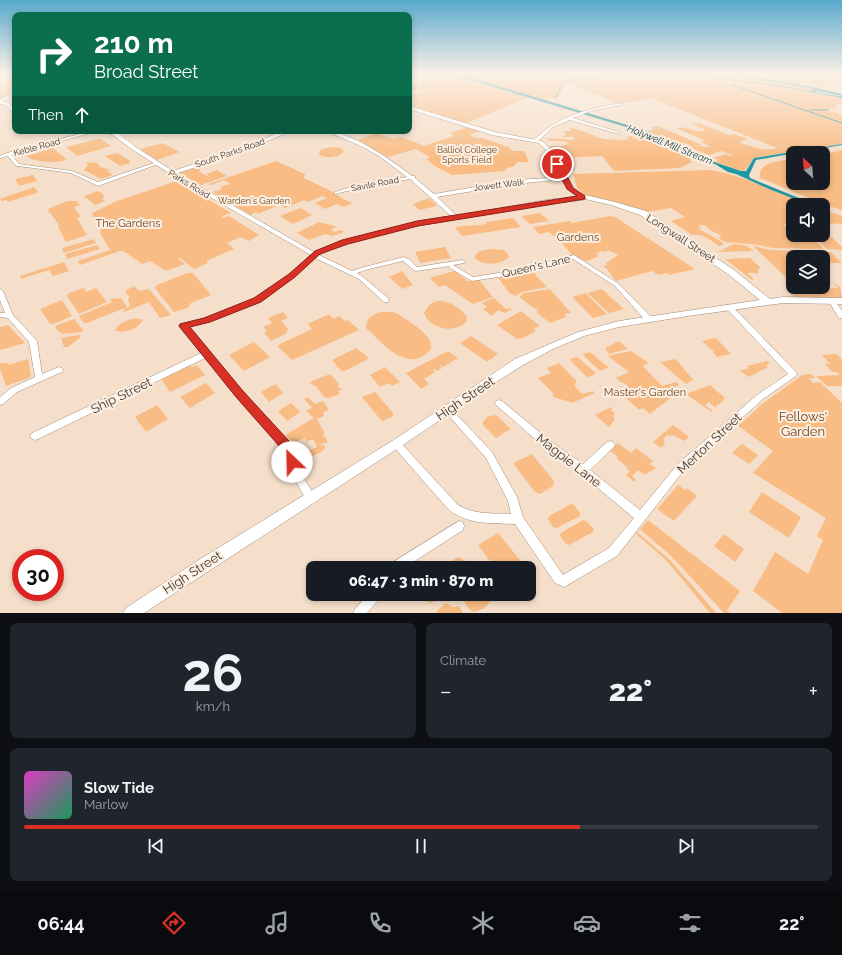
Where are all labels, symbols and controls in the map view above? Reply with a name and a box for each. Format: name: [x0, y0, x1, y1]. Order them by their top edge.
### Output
text: 210 m: [94, 27, 174, 60]
icon: right: [28, 28, 80, 80]
text: Broad Street: [94, 61, 198, 82]
icon: ahead: [71, 104, 93, 126]
text: Then: [28, 106, 63, 124]
water label: Holywell Mill Stream: [626, 122, 714, 167]
street label: Keble Road: [13, 136, 62, 158]
street label: South Parks Road: [194, 136, 267, 170]
park label: Balliol College Sports Field: [437, 145, 498, 165]
north arrow: [786, 146, 830, 190]
map controls: [786, 146, 830, 294]
pin: [540, 147, 574, 181]
icon: arrive: [546, 153, 568, 175]
street label: Parks Road: [166, 168, 212, 200]
street label: Savile Road: [350, 174, 400, 194]
street label: Jowett Walk: [473, 177, 525, 193]
park label: Warden's Garden: [218, 196, 290, 206]
button: sound: [786, 198, 830, 242]
street label: Longwall Street: [644, 211, 718, 266]
park label: The Gardens: [96, 217, 161, 230]
park label: Gardens: [557, 231, 599, 244]
button: layers: [786, 250, 830, 294]
street label: Queen's Lane: [501, 252, 572, 281]
street label: High Street: [433, 373, 498, 423]
street label: Ship Street: [88, 374, 155, 417]
park label: Master's Garden: [604, 386, 686, 399]
street label: Merton Street: [674, 409, 745, 477]
park label: Fellows' Garden: [779, 409, 827, 439]
street label: Magpie Lane: [533, 430, 604, 491]
position arrow: [271, 441, 313, 483]
street label: High Street: [160, 547, 225, 597]
speed limit sign: 30: [12, 549, 64, 601]
text: 06:47 · 3 min · 870 m: [349, 572, 493, 590]
text: 26: [183, 642, 243, 703]
text: Climate: [440, 653, 486, 668]
text: 22°: [609, 673, 652, 708]
text: −: [440, 678, 452, 704]
text: +: [809, 678, 818, 704]
text: km/h: [196, 699, 230, 714]
text: Slow Tide: [84, 779, 154, 797]
text: Marlow: [84, 797, 129, 812]
icon: previous: [145, 835, 167, 857]
icon: pause: [410, 835, 432, 857]
icon: next: [675, 835, 697, 857]
icon: directions: [160, 909, 188, 937]
icon: music: [263, 909, 291, 937]
icon: phone: [366, 909, 394, 937]
icon: climate: [469, 909, 497, 937]
icon: car: [573, 909, 601, 937]
icon: filters: [676, 909, 704, 937]
text: 06:44: [38, 913, 85, 934]
text: 22°: [779, 913, 804, 934]

